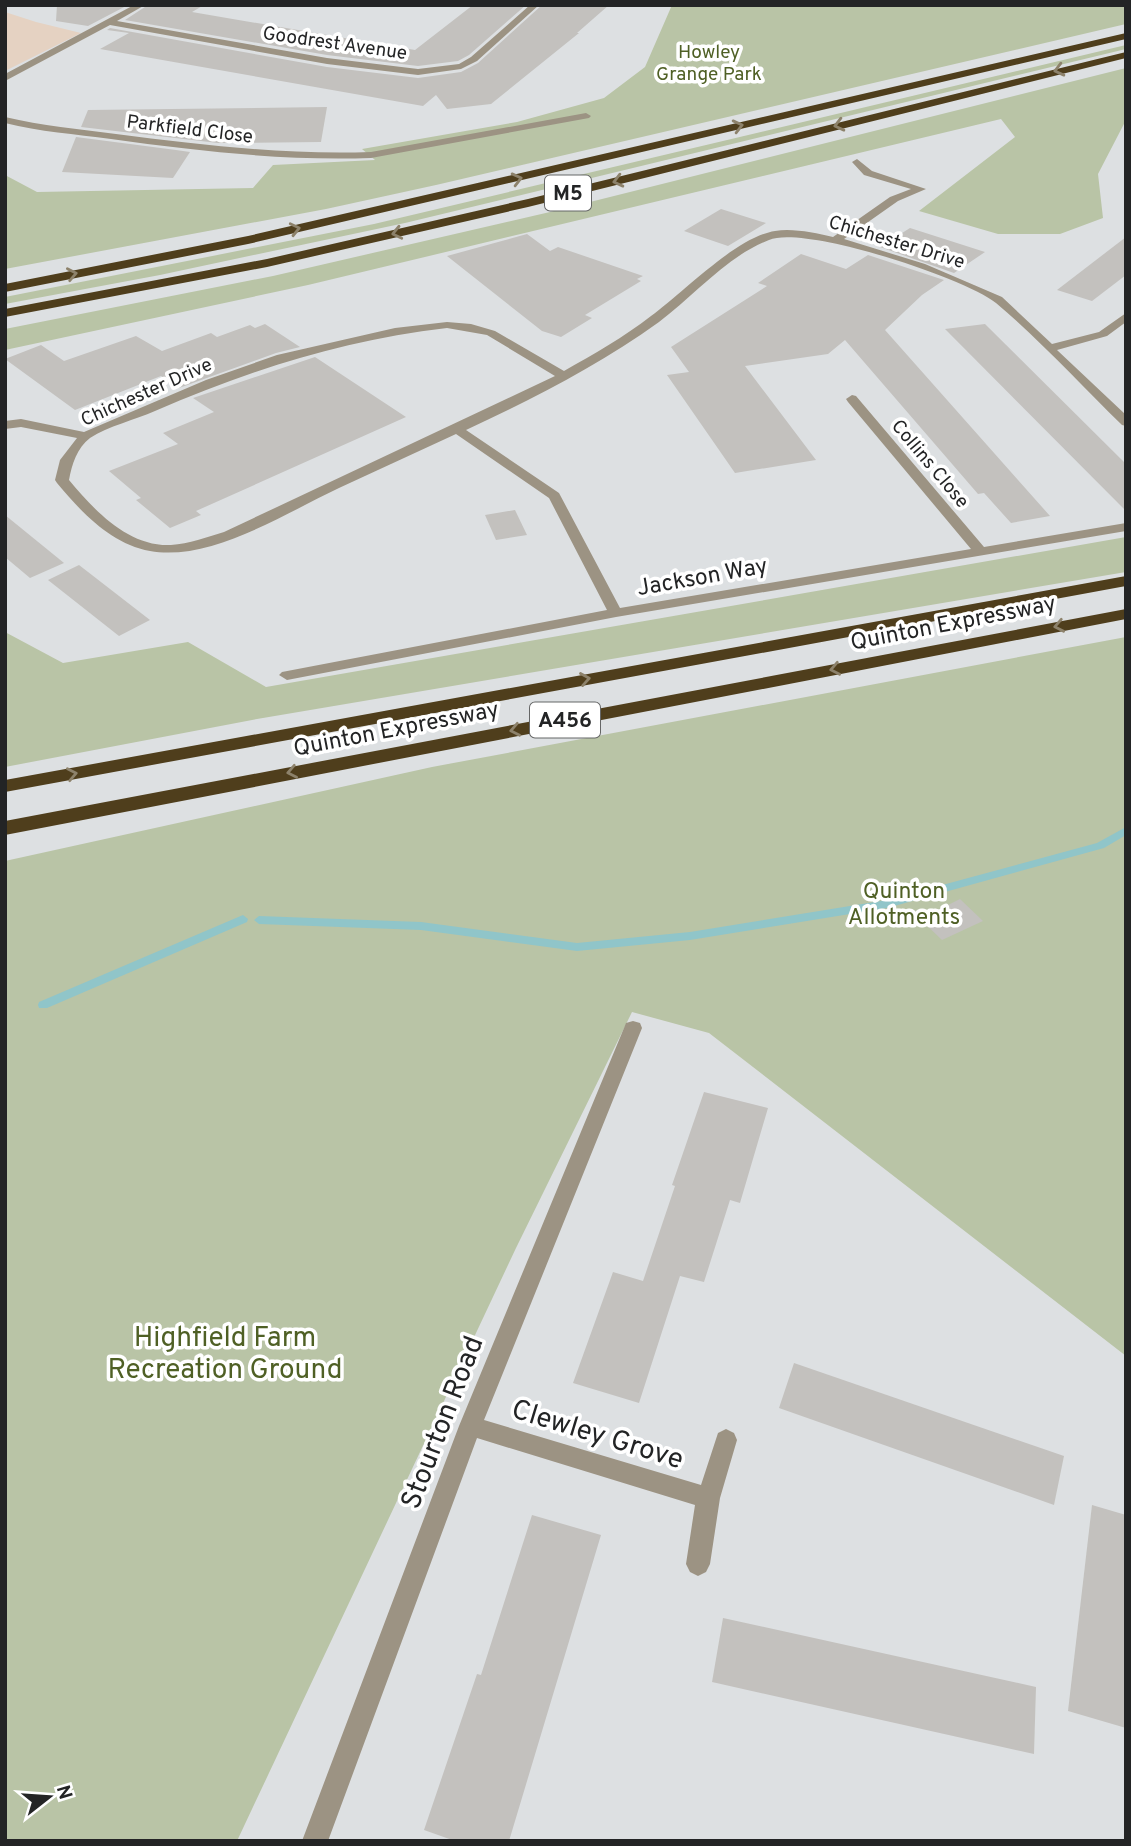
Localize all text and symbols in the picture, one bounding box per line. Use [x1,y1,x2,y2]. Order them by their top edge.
street label: Goodrest Avenue [261,22,409,66]
park label: Howley Grange Park [656,41,762,87]
one-way arrow [1053,62,1065,76]
street label: Parkfield Close [125,110,254,150]
one-way arrow [833,117,845,131]
one-way arrow [732,119,744,134]
one-way arrow [511,173,523,187]
one-way arrow [612,173,624,187]
road number: M5 [545,176,591,210]
street label: Chichester Drive [825,211,968,275]
one-way arrow [289,223,301,238]
one-way arrow [391,225,403,239]
one-way arrow [66,268,78,283]
street label: Chichester Drive [77,353,216,433]
street label: Collins Close [885,415,974,514]
street label: Jackson Way [635,553,770,604]
street label: Quinton Expressway [848,590,1059,659]
one-way arrow [1053,618,1065,633]
one-way arrow [829,661,841,676]
one-way arrow [579,672,591,687]
street label: Quinton Expressway [291,696,502,765]
road number: A456 [530,702,600,738]
one-way arrow [510,722,521,737]
one-way arrow [286,764,298,779]
one-way arrow [66,767,78,782]
park label: Quinton Allotments [848,878,960,933]
park label: Highfield Farm Recreation Ground [108,1321,342,1389]
street label: Stourton Road [394,1331,493,1515]
street label: Clewley Grove [507,1393,687,1479]
north arrow [14,1762,84,1832]
text: N [50,1783,77,1803]

